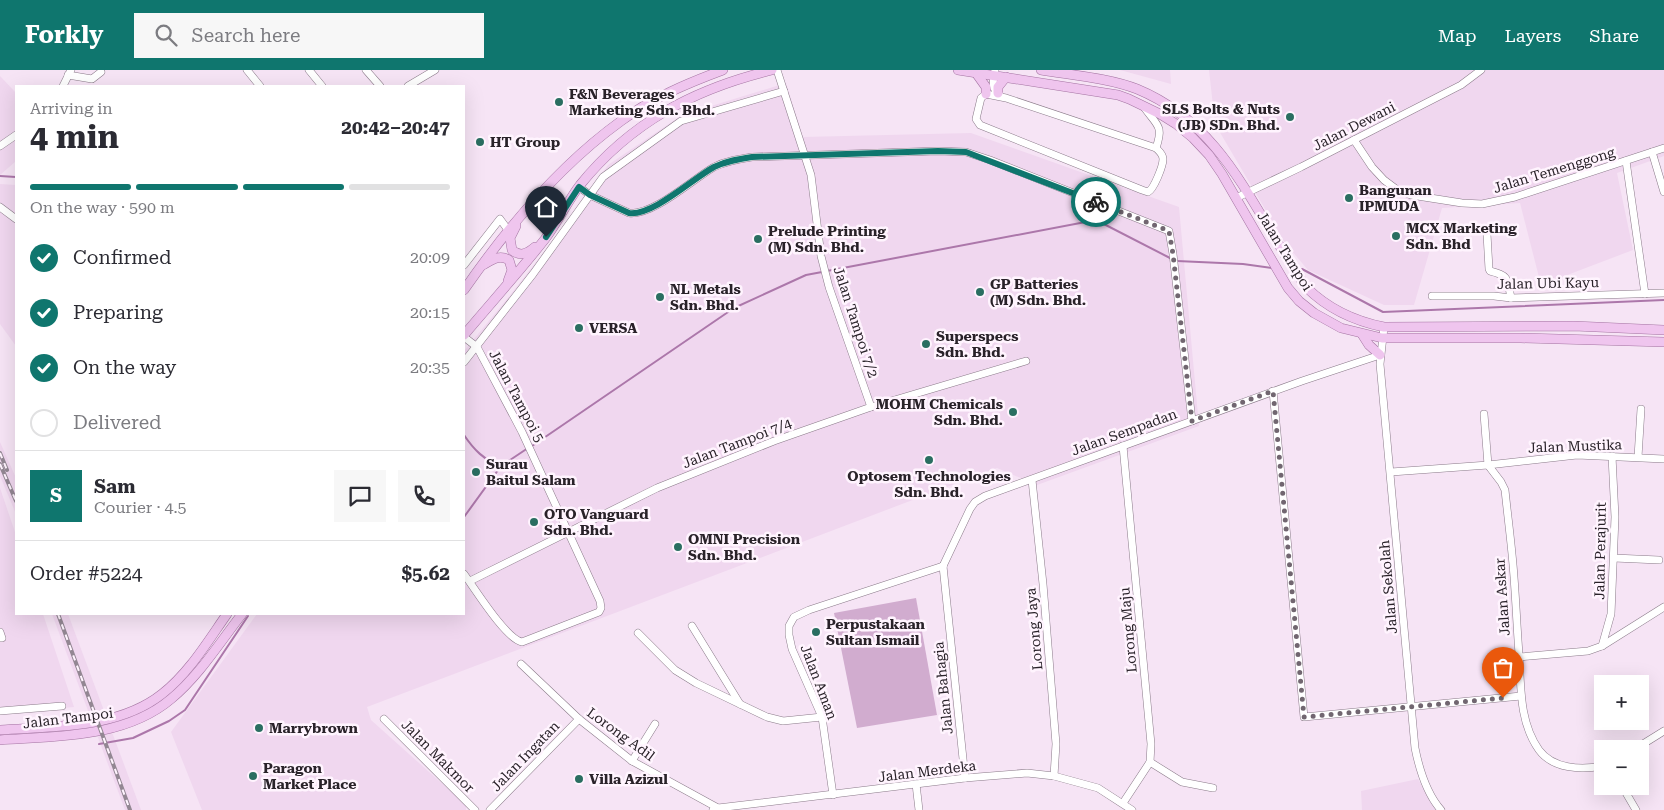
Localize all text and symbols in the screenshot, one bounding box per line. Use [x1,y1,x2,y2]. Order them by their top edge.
search box [134,13,484,58]
text: Forkly [25,21,104,49]
icon: search [152,21,180,49]
text: Search here [192,24,300,47]
text: Map [1438,25,1477,46]
text: Layers [1505,25,1561,46]
text: Share [1589,25,1639,46]
place label: F&N Beverages Marketing Sdn. Bhd. [569,86,715,118]
marker: F&N Beverages Marketing Sdn. Bhd. [553,96,565,108]
street label: Jalan Dewani [1310,98,1398,154]
text: Arriving in [30,99,113,118]
place label: SLS Bolts & Nuts (JB) SDn. Bhd. [1162,101,1280,133]
marker: SLS Bolts & Nuts (JB) SDn. Bhd. [1284,111,1296,123]
text: 20:42–20:47 [341,116,450,139]
text: 4 min [30,118,119,156]
place label: HT Group [490,134,560,150]
marker: HT Group [474,136,486,148]
street label: Jalan Temenggong [1491,144,1617,196]
courier [1071,177,1121,227]
place label: Bangunan IPMUDA [1359,182,1432,214]
pin [525,186,567,237]
icon: bike [1082,188,1110,216]
marker: Bangunan IPMUDA [1343,192,1355,204]
icon: home [532,193,560,221]
text: On the way · 590 m [30,198,175,217]
street label: Jalan Tampoi [1254,208,1316,294]
place label: MCX Marketing Sdn. Bhd [1406,220,1517,252]
place label: Prelude Printing (M) Sdn. Bhd. [768,223,886,255]
marker: MCX Marketing Sdn. Bhd [1390,230,1402,242]
marker: Prelude Printing (M) Sdn. Bhd. [752,233,764,245]
icon: check [30,244,58,272]
text: Confirmed [73,246,171,269]
text: 20:09 [410,248,450,267]
street label: Jalan Tampoi 7/2 [831,264,882,380]
street label: Jalan Ubi Kayu [1497,274,1600,292]
place label: GP Batteries (M) Sdn. Bhd. [990,276,1086,308]
place label: NL Metals Sdn. Bhd. [670,281,741,313]
marker: GP Batteries (M) Sdn. Bhd. [974,286,986,298]
marker: NL Metals Sdn. Bhd. [654,291,666,303]
icon: check [30,299,58,327]
text: Preparing [73,301,163,324]
text: 20:15 [410,303,450,322]
place label: VERSA [589,320,637,336]
marker: VERSA [573,322,585,334]
place label: Superspecs Sdn. Bhd. [936,328,1018,360]
marker: Superspecs Sdn. Bhd. [920,338,932,350]
street label: Jalan Tampoi 5 [486,347,548,445]
icon: check [30,354,58,382]
text: On the way [73,356,176,379]
text: 20:35 [410,358,450,377]
place label: MOHM Chemicals Sdn. Bhd. [876,396,1003,428]
street label: Jalan Sempadan [1069,405,1179,459]
marker: MOHM Chemicals Sdn. Bhd. [1007,406,1019,418]
text: Delivered [73,411,161,434]
street label: Jalan Tampoi 7/4 [680,415,794,471]
street label: Jalan Mustika [1528,436,1623,456]
marker: Optosem Technologies Sdn. Bhd. [923,454,935,466]
place label: Surau Baitul Salam [486,456,576,488]
marker: Surau Baitul Salam [470,466,482,478]
place label: Optosem Technologies Sdn. Bhd. [847,468,1011,500]
button: chat [334,470,386,522]
button: phone [398,470,450,522]
text: Sam [94,475,136,498]
text: S [50,484,62,507]
text: Courier · 4.5 [94,498,187,517]
street label: Jalan Perajurit [1591,502,1609,600]
place label: OTO Vanguard Sdn. Bhd. [544,506,649,538]
marker: OTO Vanguard Sdn. Bhd. [528,516,540,528]
place label: OMNI Precision Sdn. Bhd. [688,531,801,563]
street label: Jalan Sekolah [1376,539,1400,635]
marker: OMNI Precision Sdn. Bhd. [672,541,684,553]
street label: Jalan Askar [1491,557,1513,636]
text: Order #5224 [30,562,142,585]
text: $5.62 [401,562,450,585]
street label: Lorong Maju [1116,586,1140,673]
street label: Lorong Jaya [1022,587,1046,671]
place label: Perpustakaan Sultan Ismail [826,616,926,648]
marker: Perpustakaan Sultan Ismail [810,626,822,638]
street label: Jalan Bahagia [930,640,956,735]
street label: Jalan Aman [797,642,841,722]
pin [1482,647,1524,698]
icon: bag [1489,654,1517,682]
map controls [1594,675,1649,795]
button: + [1594,675,1649,730]
street label: Jalan Tampoi [22,704,114,731]
street label: Lorong Adil [584,704,658,764]
street label: Jalan Makmor [398,716,478,796]
street label: Jalan Ingatan [488,718,562,794]
place label: Marrybrown [269,720,359,736]
marker: Marrybrown [253,722,265,734]
button: − [1594,740,1649,795]
street label: Jalan Merdeka [877,757,977,785]
place label: Paragon Market Place [263,760,356,792]
marker: Paragon Market Place [247,770,259,782]
place label: Villa Azizul [589,771,668,787]
marker: Villa Azizul [573,773,585,785]

